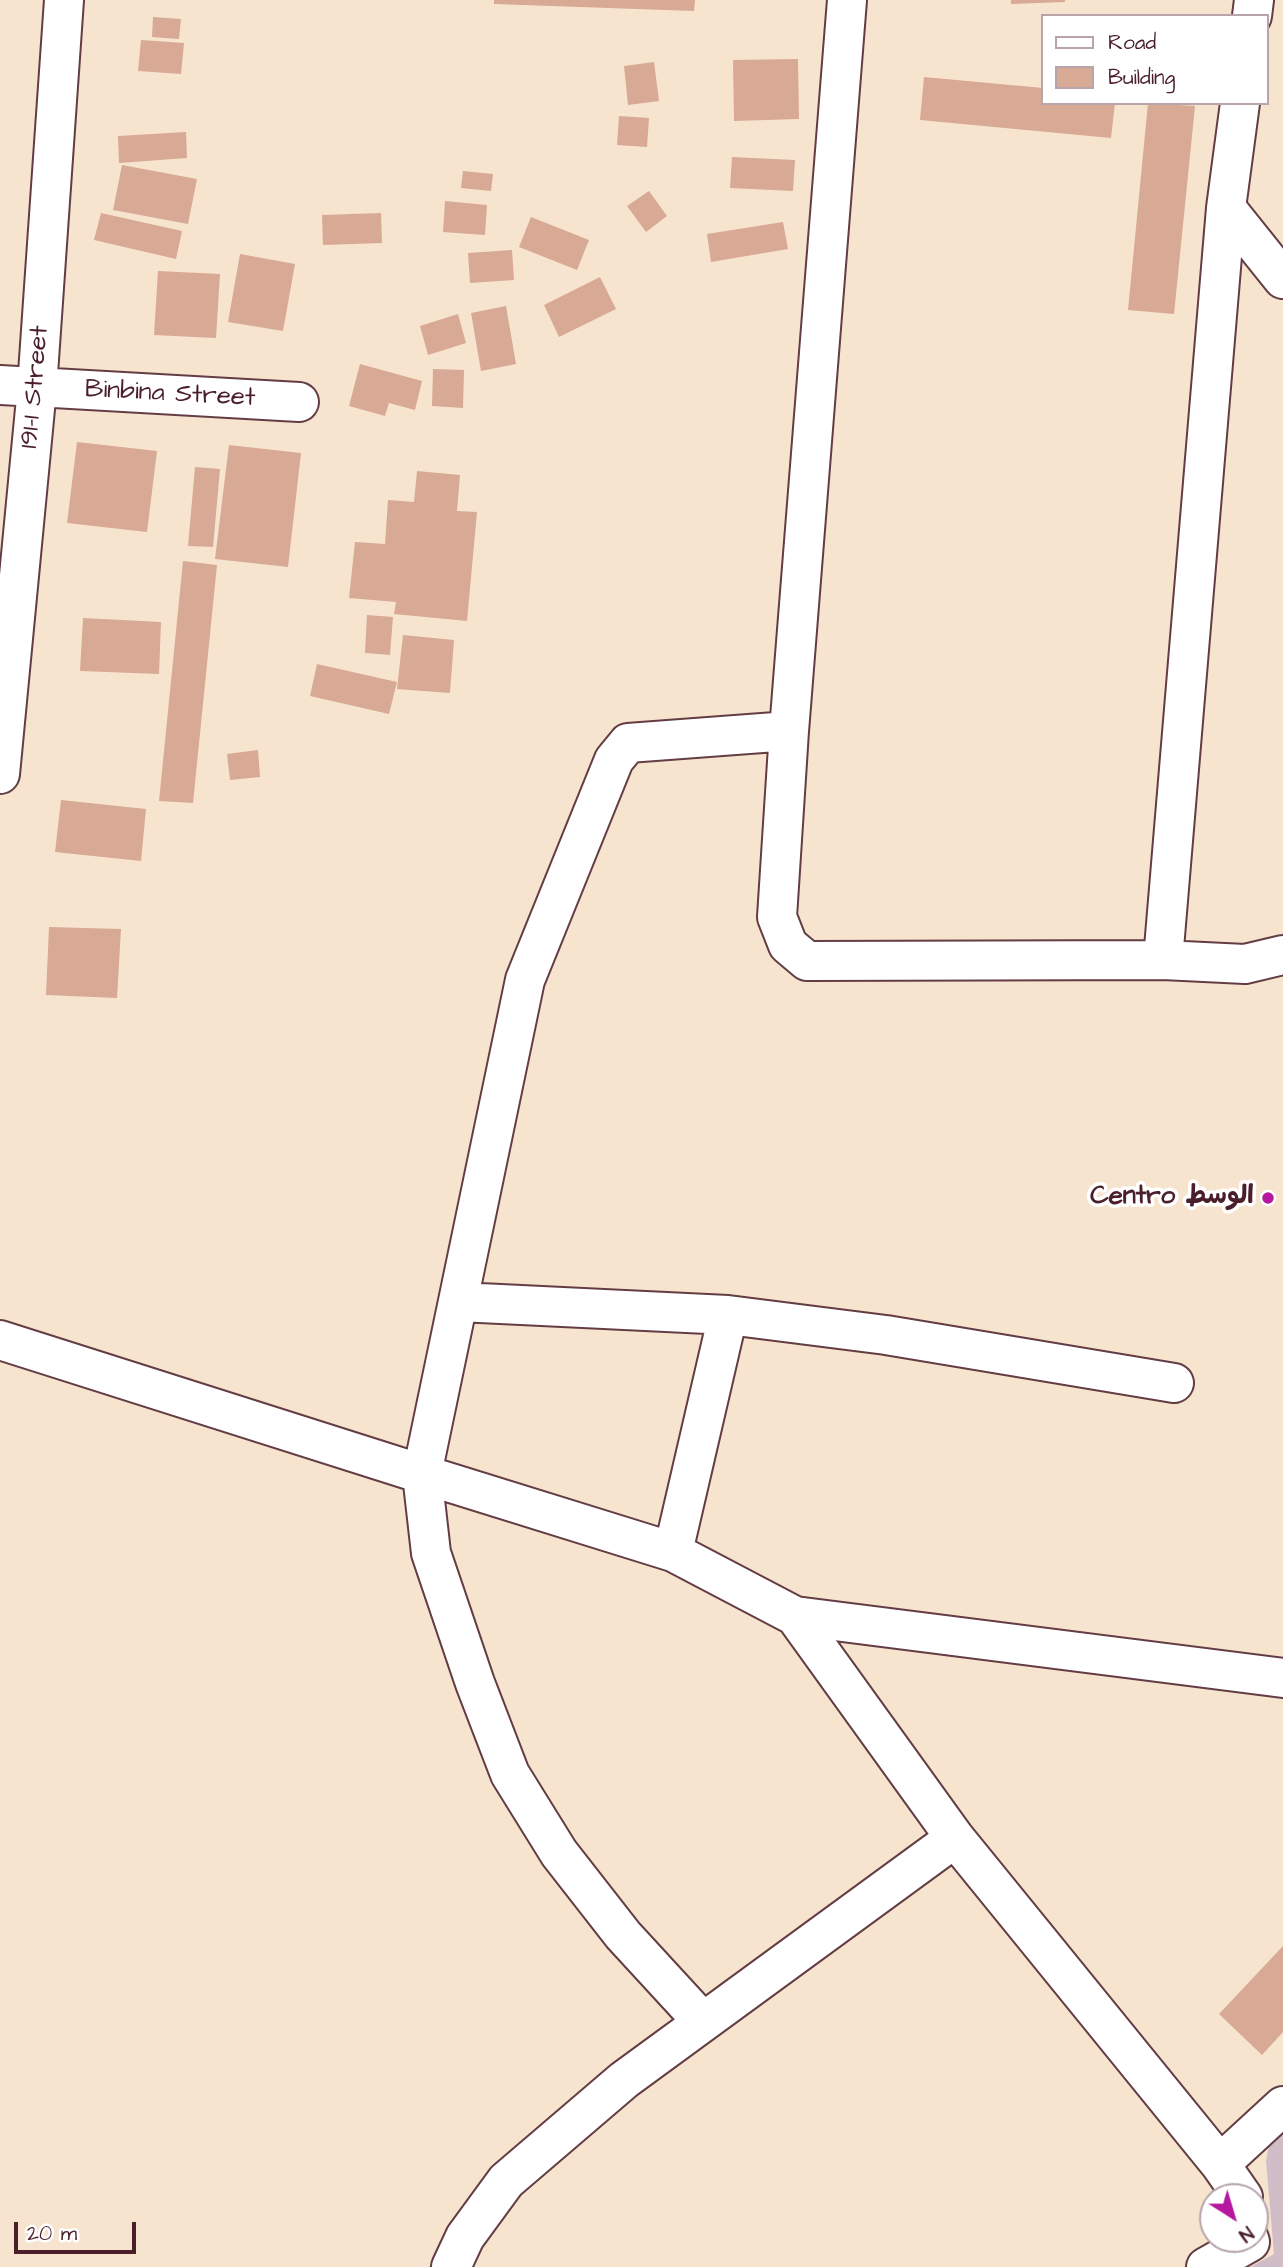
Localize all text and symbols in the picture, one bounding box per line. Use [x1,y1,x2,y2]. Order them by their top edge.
legend [1042,14,1269,105]
text: Road [1108,28,1156,57]
text: Building [1108,63,1175,92]
street label: 191-1 Street [15,324,57,450]
street label: Binbina Street [84,375,256,415]
place label: Centro الوسط [1090,1182,1254,1214]
marker: Centro الوسط [1260,1190,1276,1206]
north arrow [1199,2183,1269,2253]
scale bar [18,2208,140,2252]
text: 20 m [27,2219,77,2248]
text: N [1233,2219,1259,2248]

